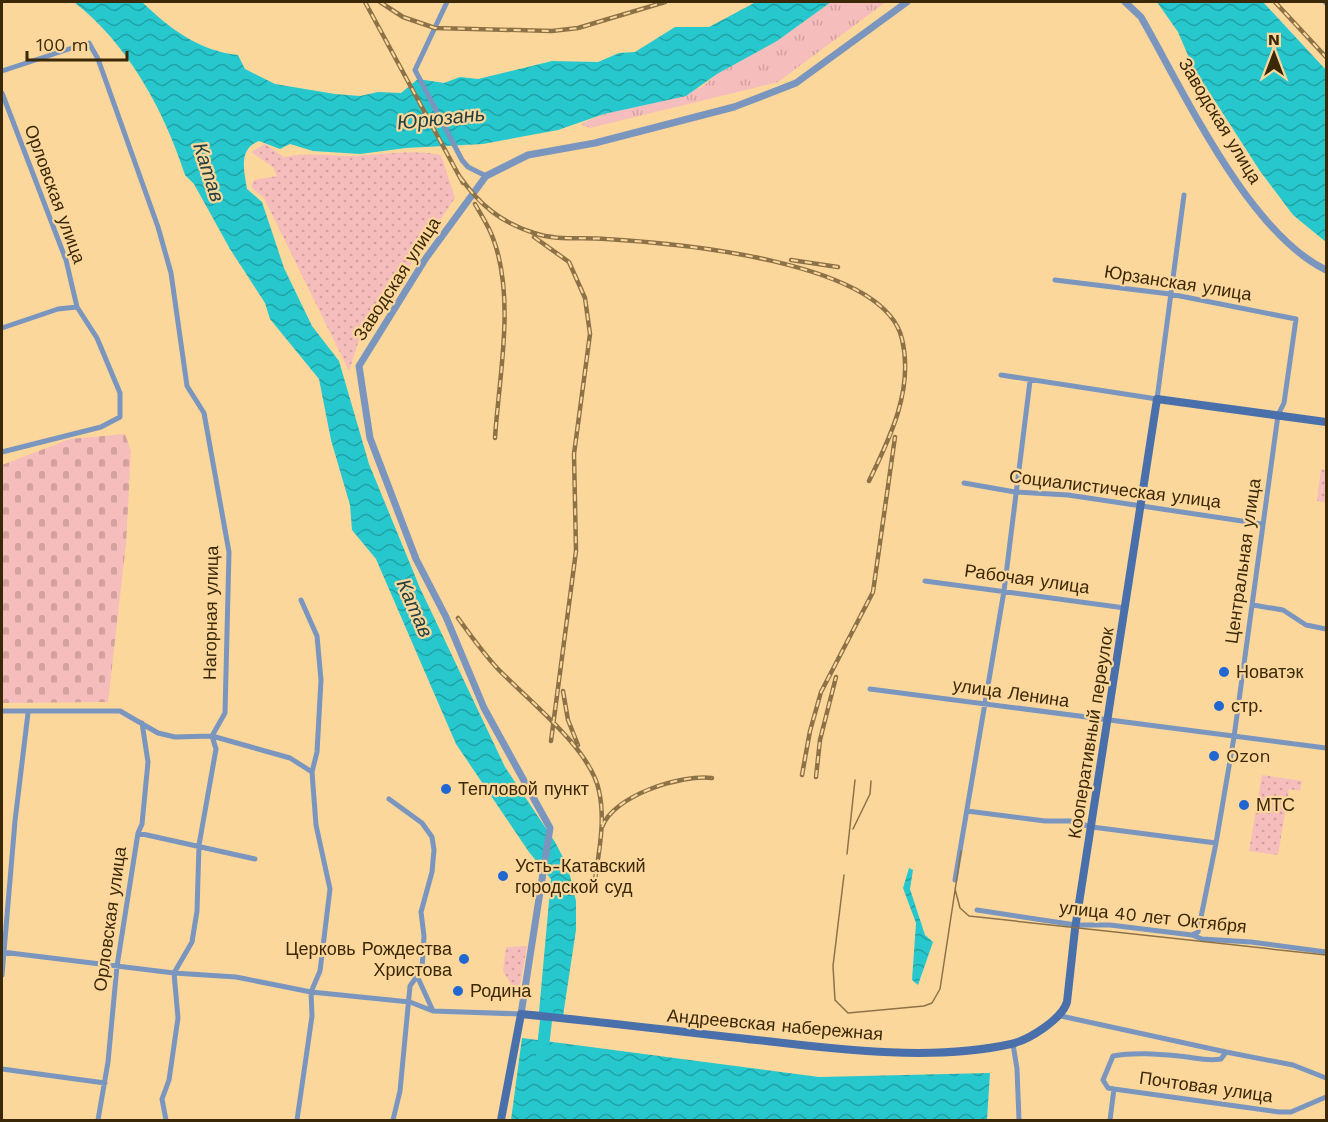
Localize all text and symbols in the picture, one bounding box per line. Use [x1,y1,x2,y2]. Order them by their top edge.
scale bar [27,24,128,62]
north arrow [1244,24,1304,84]
text: N [1268,30,1280,49]
text: 100 m [36,34,89,55]
street label: Заводская улица [1175,54,1267,188]
water label: Юрюзань [396,101,486,135]
street label: Орловская улица [21,122,91,267]
water label: Катав [188,139,230,205]
street label: Заводская улица [349,212,445,344]
street label: Юрзанская улица [1103,260,1254,305]
street label: Социалистическая улица [1008,465,1223,512]
street label: Центральная улица [1221,476,1265,645]
street label: Нагорная улица [199,545,222,680]
street label: Рабочая улица [963,559,1092,598]
water label: Катав [392,575,438,641]
street label: Кооперативный переулок [1063,626,1118,840]
place label: Новатэк [1236,661,1303,682]
marker: Новатэк [1217,665,1231,679]
street label: улица Ленина [951,674,1072,711]
place label: стр. [1231,695,1263,716]
marker: стр. [1212,699,1226,713]
place label: Ozon [1226,745,1271,766]
marker: Ozon [1207,749,1221,763]
place label: Тепловой пункт [458,778,589,799]
marker: Тепловой пункт [439,782,453,796]
place label: МТС [1256,794,1295,815]
marker: МТС [1237,798,1251,812]
street label: Орловская улица [89,844,130,993]
place label: Усть-Катавский городской суд [515,855,646,897]
marker: Усть-Катавский городской суд [496,869,510,883]
street label: улица 40 лет Октября [1058,896,1248,937]
place label: Церковь Рождества Христова [285,938,453,980]
marker: Церковь Рождества Христова [457,952,471,966]
place label: Родина [470,980,532,1001]
marker: Родина [451,984,465,998]
street label: Андреевская набережная [666,1005,884,1044]
street label: Почтовая улица [1138,1067,1275,1106]

